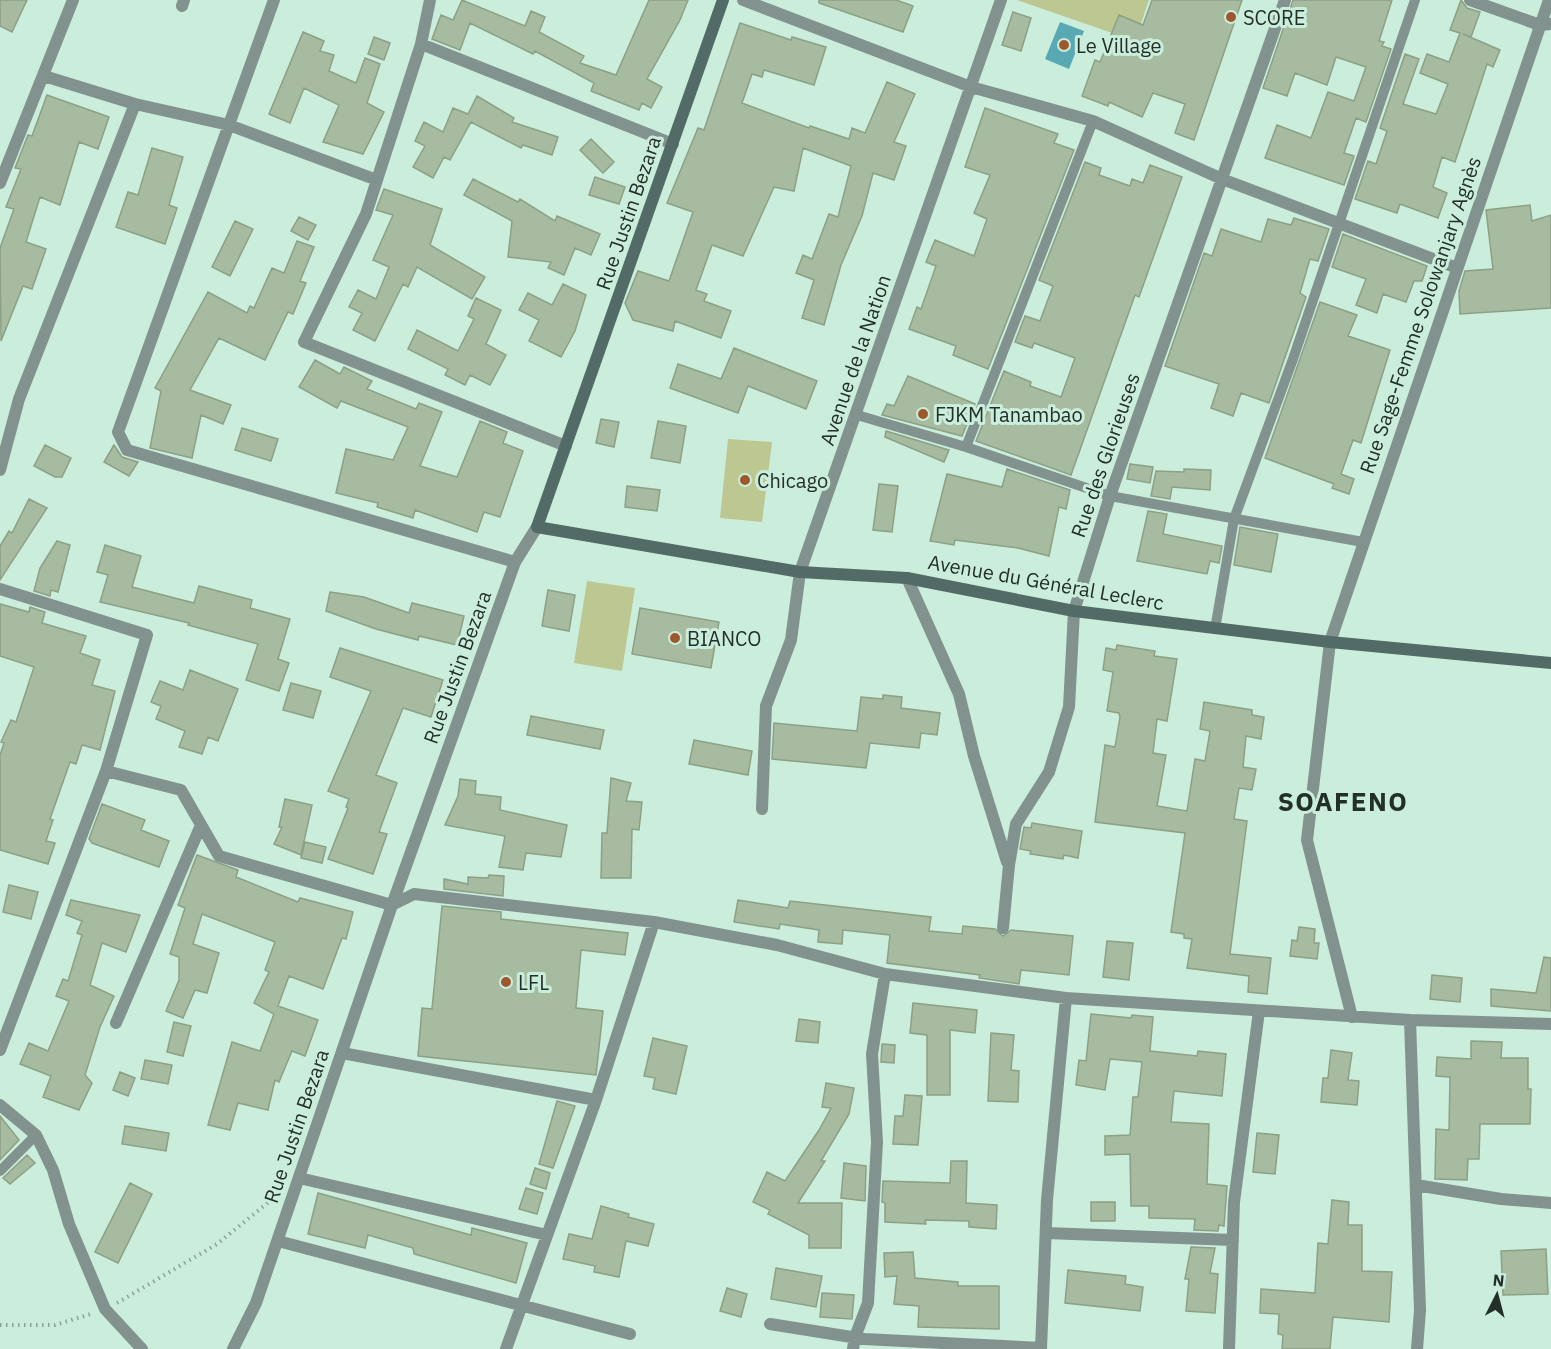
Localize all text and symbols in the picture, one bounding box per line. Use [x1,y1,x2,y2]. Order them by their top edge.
place label: SCORE [1243,4,1305,31]
marker: SCORE [1224,10,1238,24]
place label: Le Village [1076,32,1162,59]
marker: Le Village [1057,38,1071,52]
street label: Rue Justin Bezara [589,132,667,293]
street label: Rue Sage-Femme Solowanjary Agnès [1353,153,1487,477]
street label: Avenue de la Nation [813,271,897,449]
street label: Rue des Glorieuses [1064,369,1146,541]
place label: FJKM Tanambao [935,401,1083,428]
marker: FJKM Tanambao [916,407,930,421]
place label: Chicago [757,467,828,494]
marker: Chicago [738,473,752,487]
street label: Avenue du Général Leclerc [926,548,1166,616]
street label: Rue Justin Bezara [417,586,497,747]
place label: BIANCO [687,625,761,652]
marker: BIANCO [668,631,682,645]
district label: SOAFENO [1278,784,1408,818]
place label: LFL [518,969,549,996]
marker: LFL [499,975,513,989]
street label: Rue Justin Bezara [257,1045,335,1206]
north arrow [1467,1265,1527,1325]
text: N [1492,1270,1505,1291]

